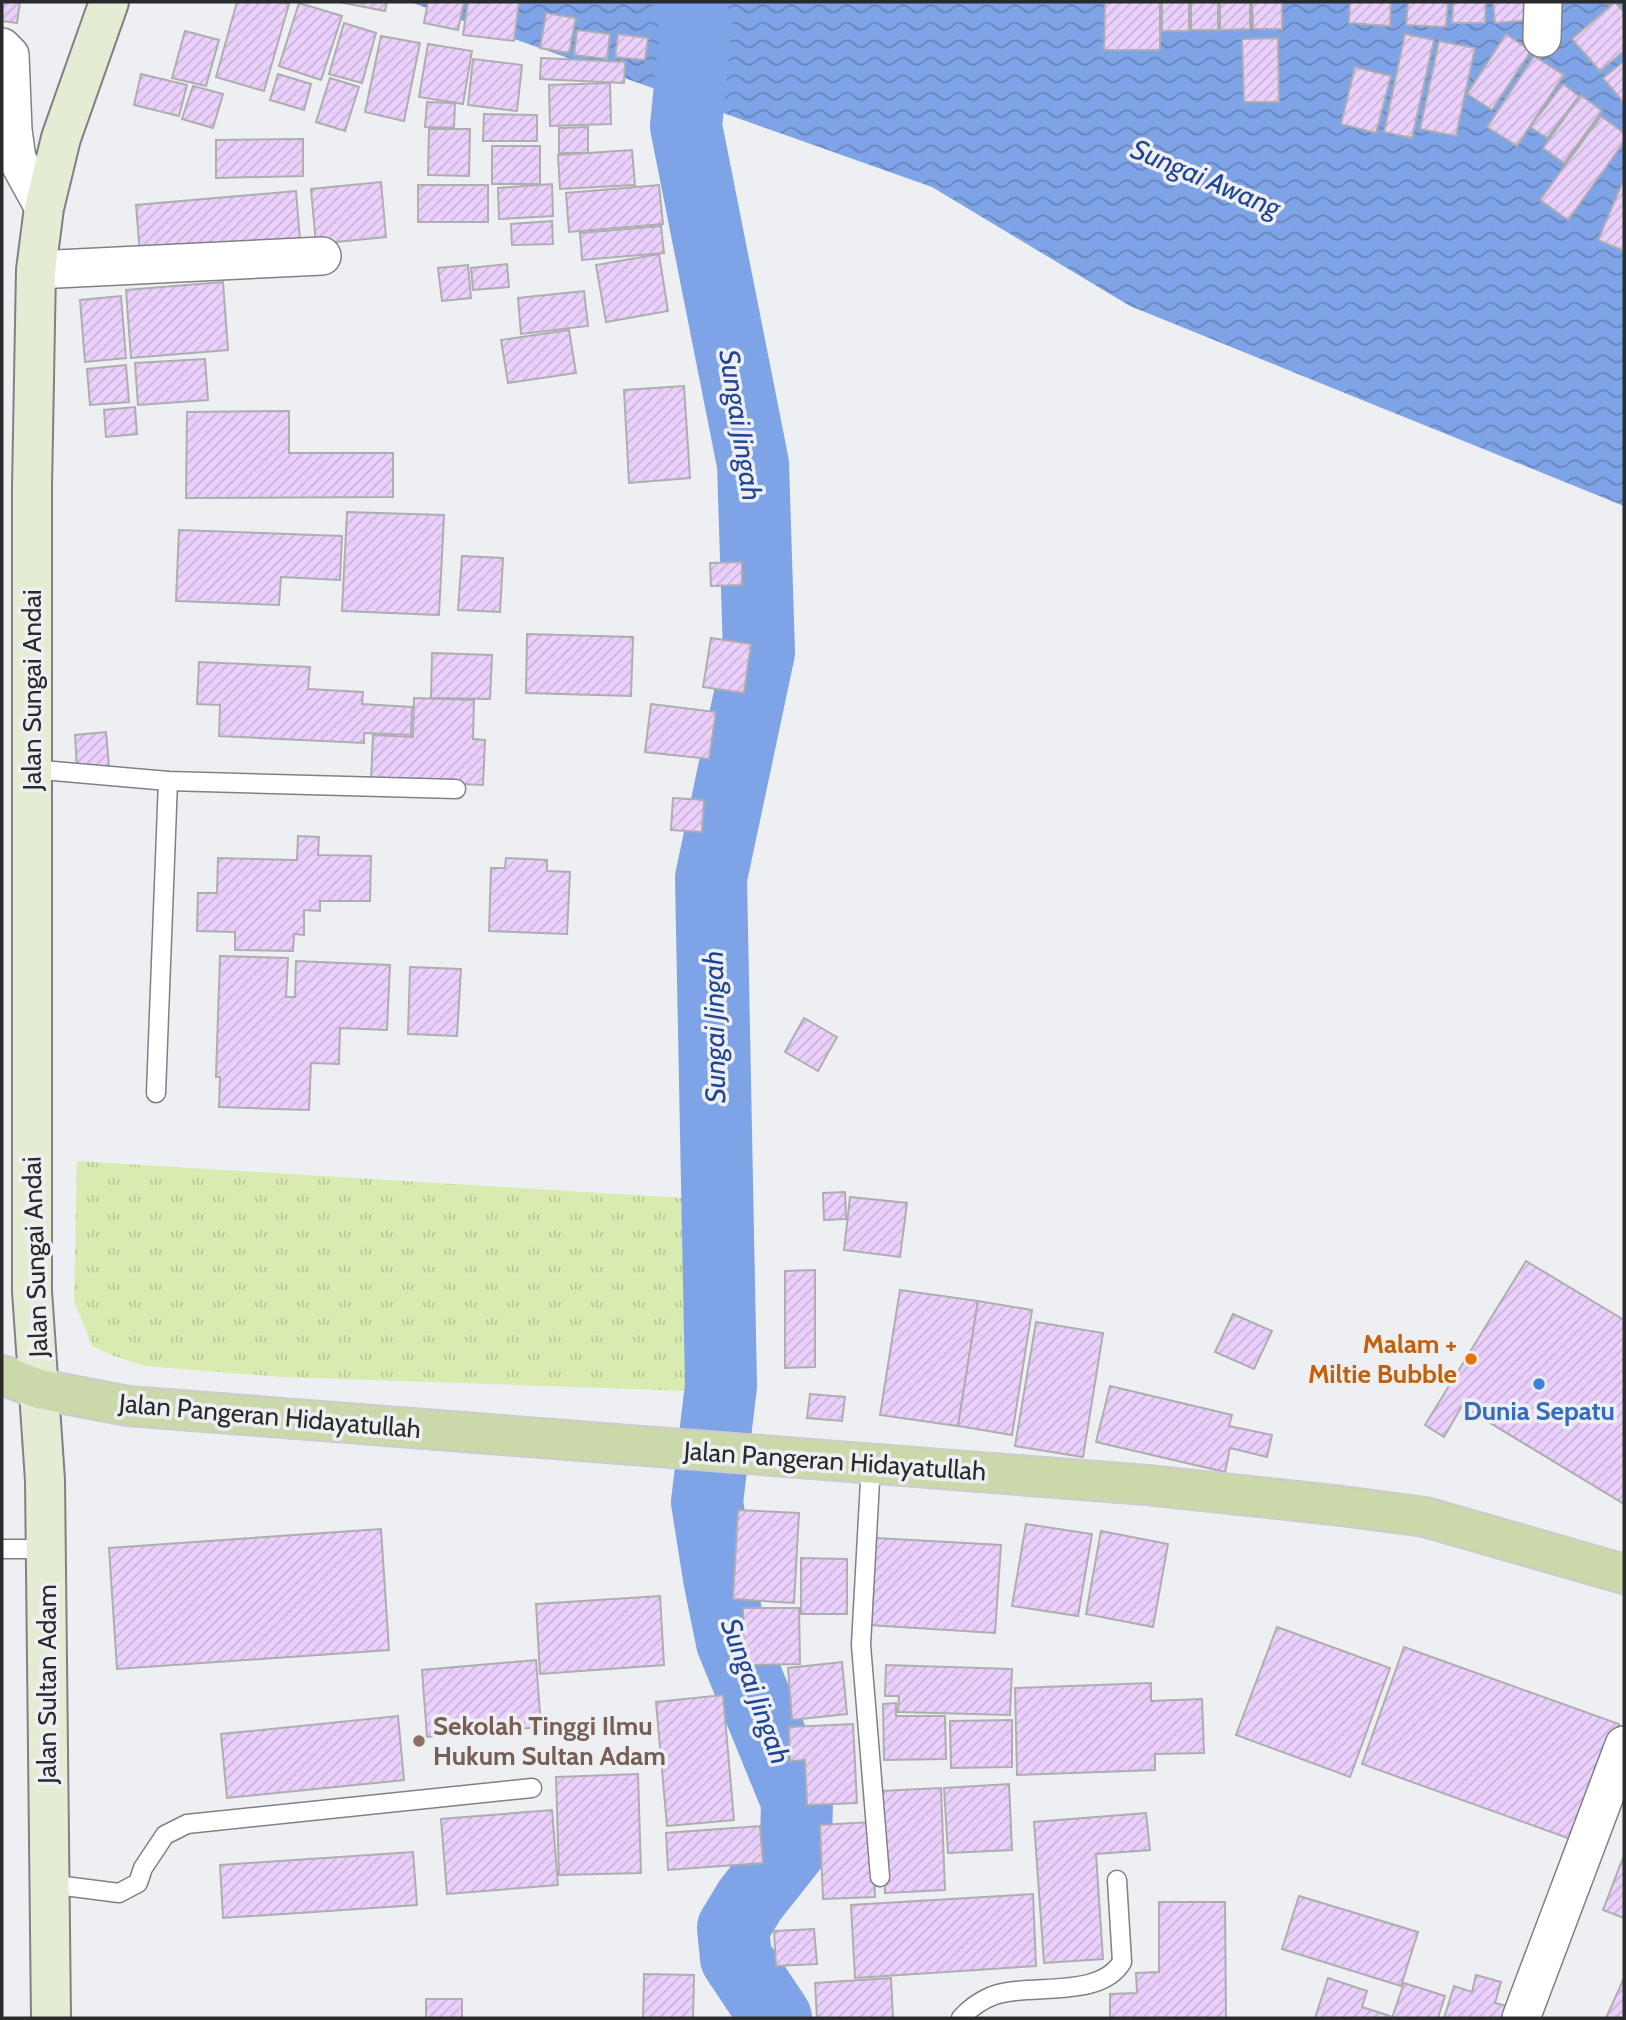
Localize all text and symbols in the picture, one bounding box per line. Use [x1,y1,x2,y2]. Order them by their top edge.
water label: Sungai Awang [1126,131,1287,225]
water label: Sungai Jingah [712,347,770,503]
street label: Jalan Sungai Andai [16,590,48,791]
water label: Sungai Jingah [696,950,732,1104]
street label: Jalan Sungai Andai [16,1156,55,1359]
place label: Malam + Miltie Bubble [1308,1328,1457,1390]
marker: Malam + Miltie Bubble [1463,1351,1479,1367]
marker: Dunia Sepatu [1531,1376,1547,1392]
street label: Jalan Pangeran Hidayatullah [117,1387,422,1445]
place label: Dunia Sepatu [1463,1395,1615,1427]
street label: Jalan Pangeran Hidayatullah [682,1434,987,1488]
street label: Jalan Sultan Adam [31,1584,63,1785]
water label: Sungai Jingah [714,1614,798,1768]
place label: Sekolah Tinggi Ilmu Hukum Sultan Adam [433,1710,666,1772]
marker: Sekolah Tinggi Ilmu Hukum Sultan Adam [411,1733,427,1749]

